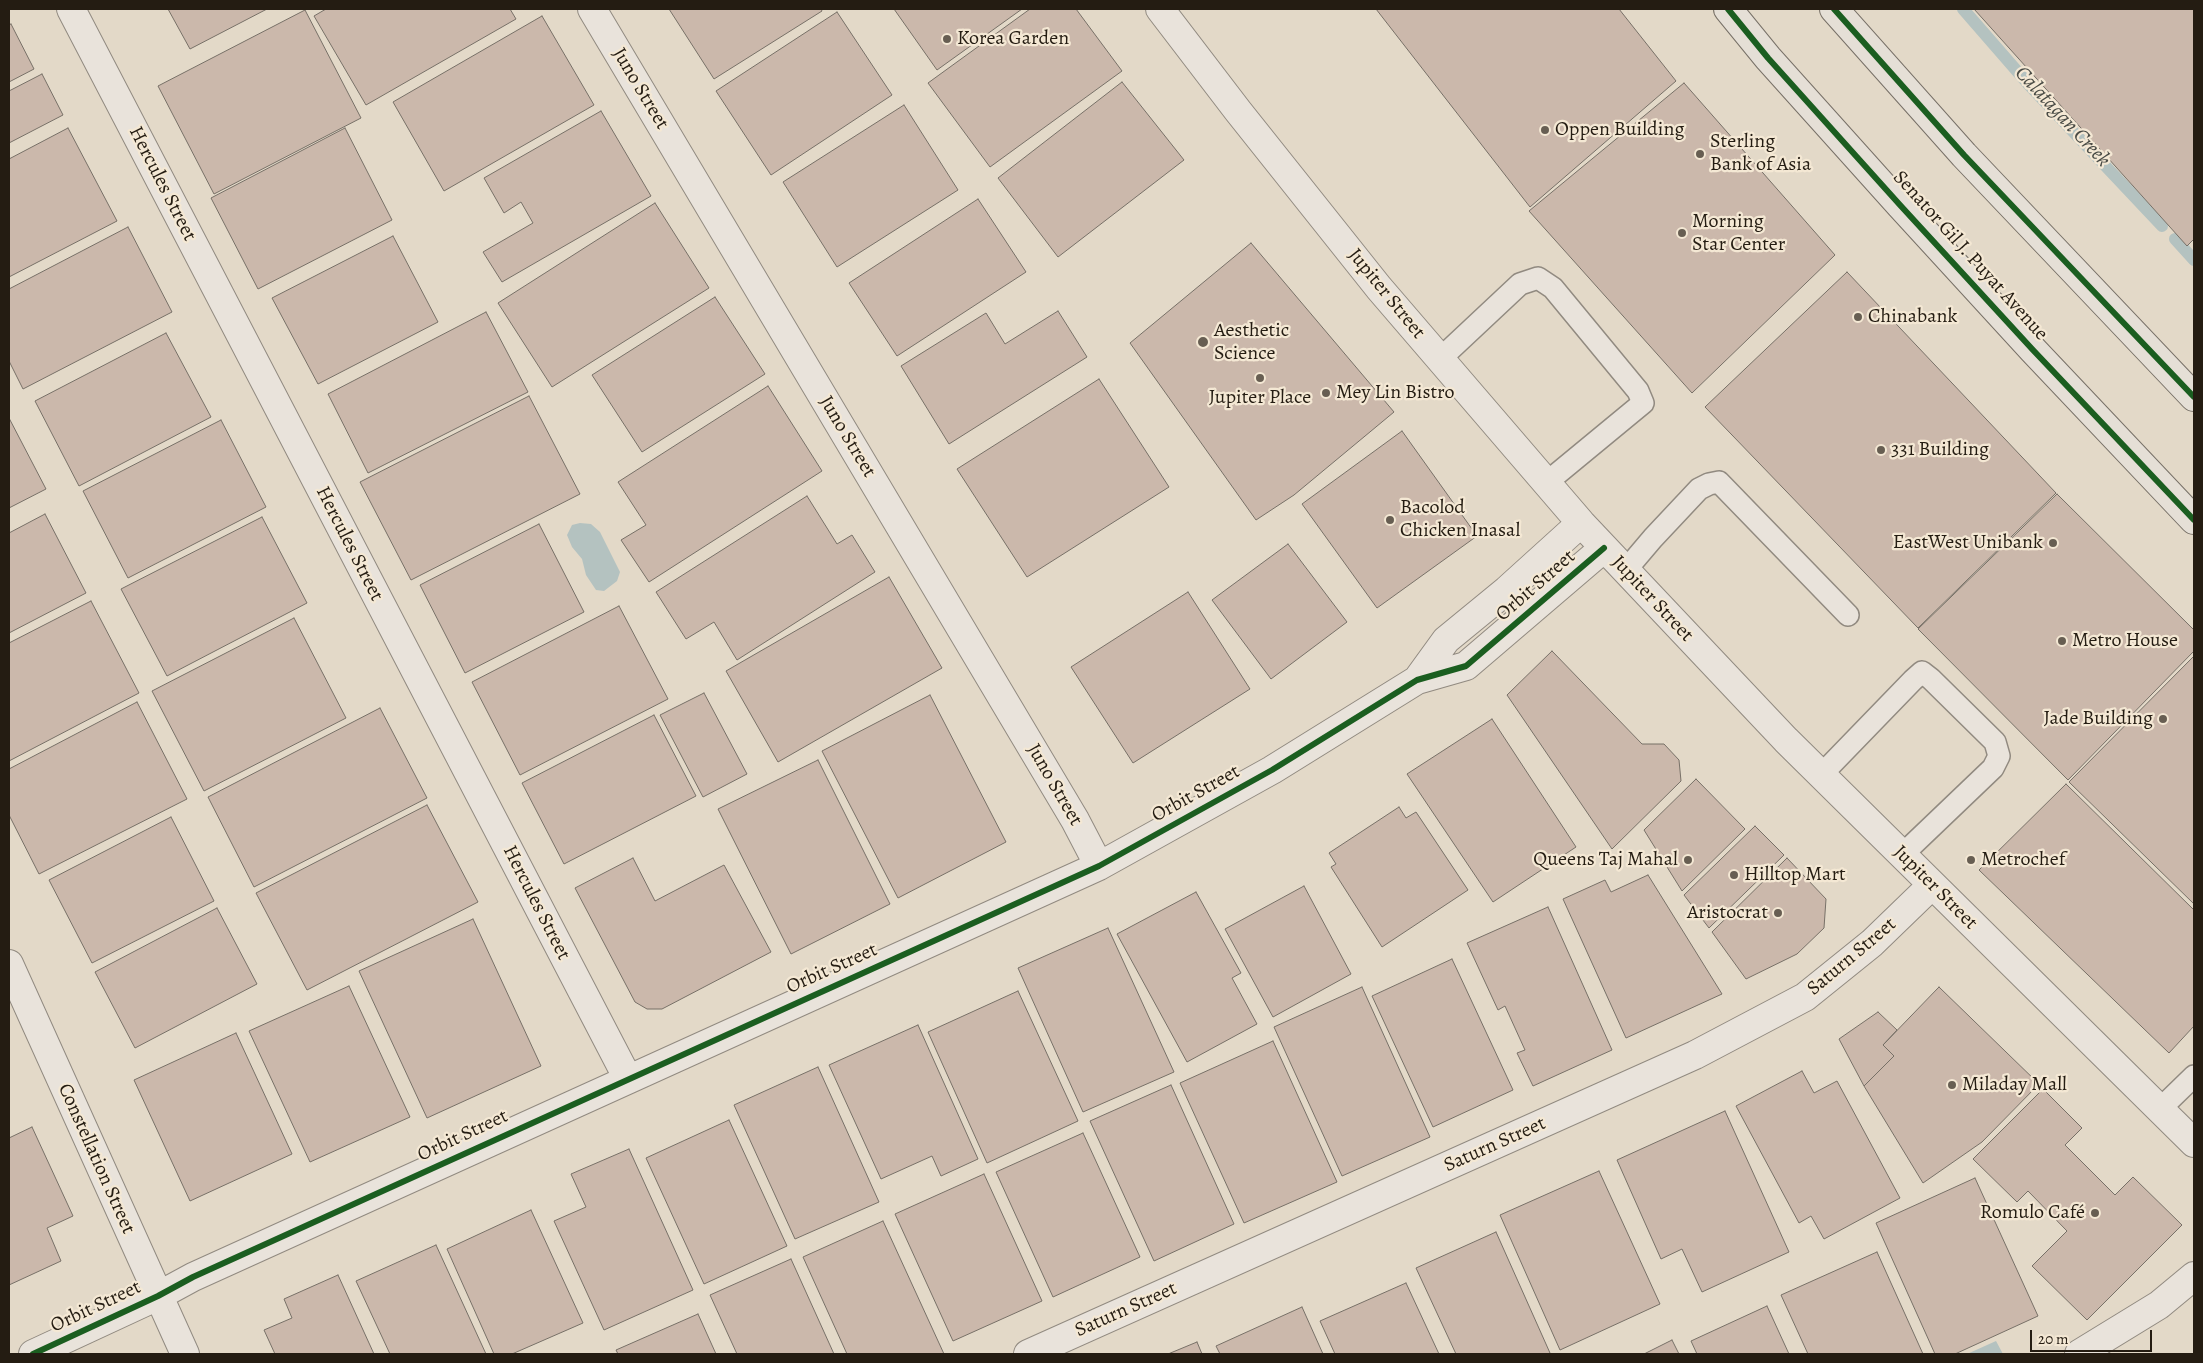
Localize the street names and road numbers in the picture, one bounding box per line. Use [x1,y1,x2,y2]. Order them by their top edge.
street label: Juno Street [606,44,674,134]
street label: Hercules Street [123,123,201,245]
street label: Senator Gil J. Puyat Avenue [1887,166,2053,346]
street label: Jupiter Street [1342,244,1430,344]
street label: Juno Street [813,392,881,482]
street label: Hercules Street [310,483,388,605]
street label: Orbit Street [1492,545,1580,627]
street label: Jupiter Street [1606,551,1698,647]
street label: Juno Street [1021,740,1087,830]
street label: Orbit Street [1148,760,1244,828]
street label: Jupiter Street [1888,841,1982,935]
street label: Hercules Street [497,842,575,964]
street label: Saturn Street [1803,913,1901,1001]
street label: Orbit Street [783,938,881,1000]
street label: Constellation Street [52,1080,140,1238]
street label: Orbit Street [414,1105,512,1167]
street label: Saturn Street [1440,1112,1550,1178]
street label: Orbit Street [47,1276,145,1338]
street label: Saturn Street [1071,1277,1181,1343]

